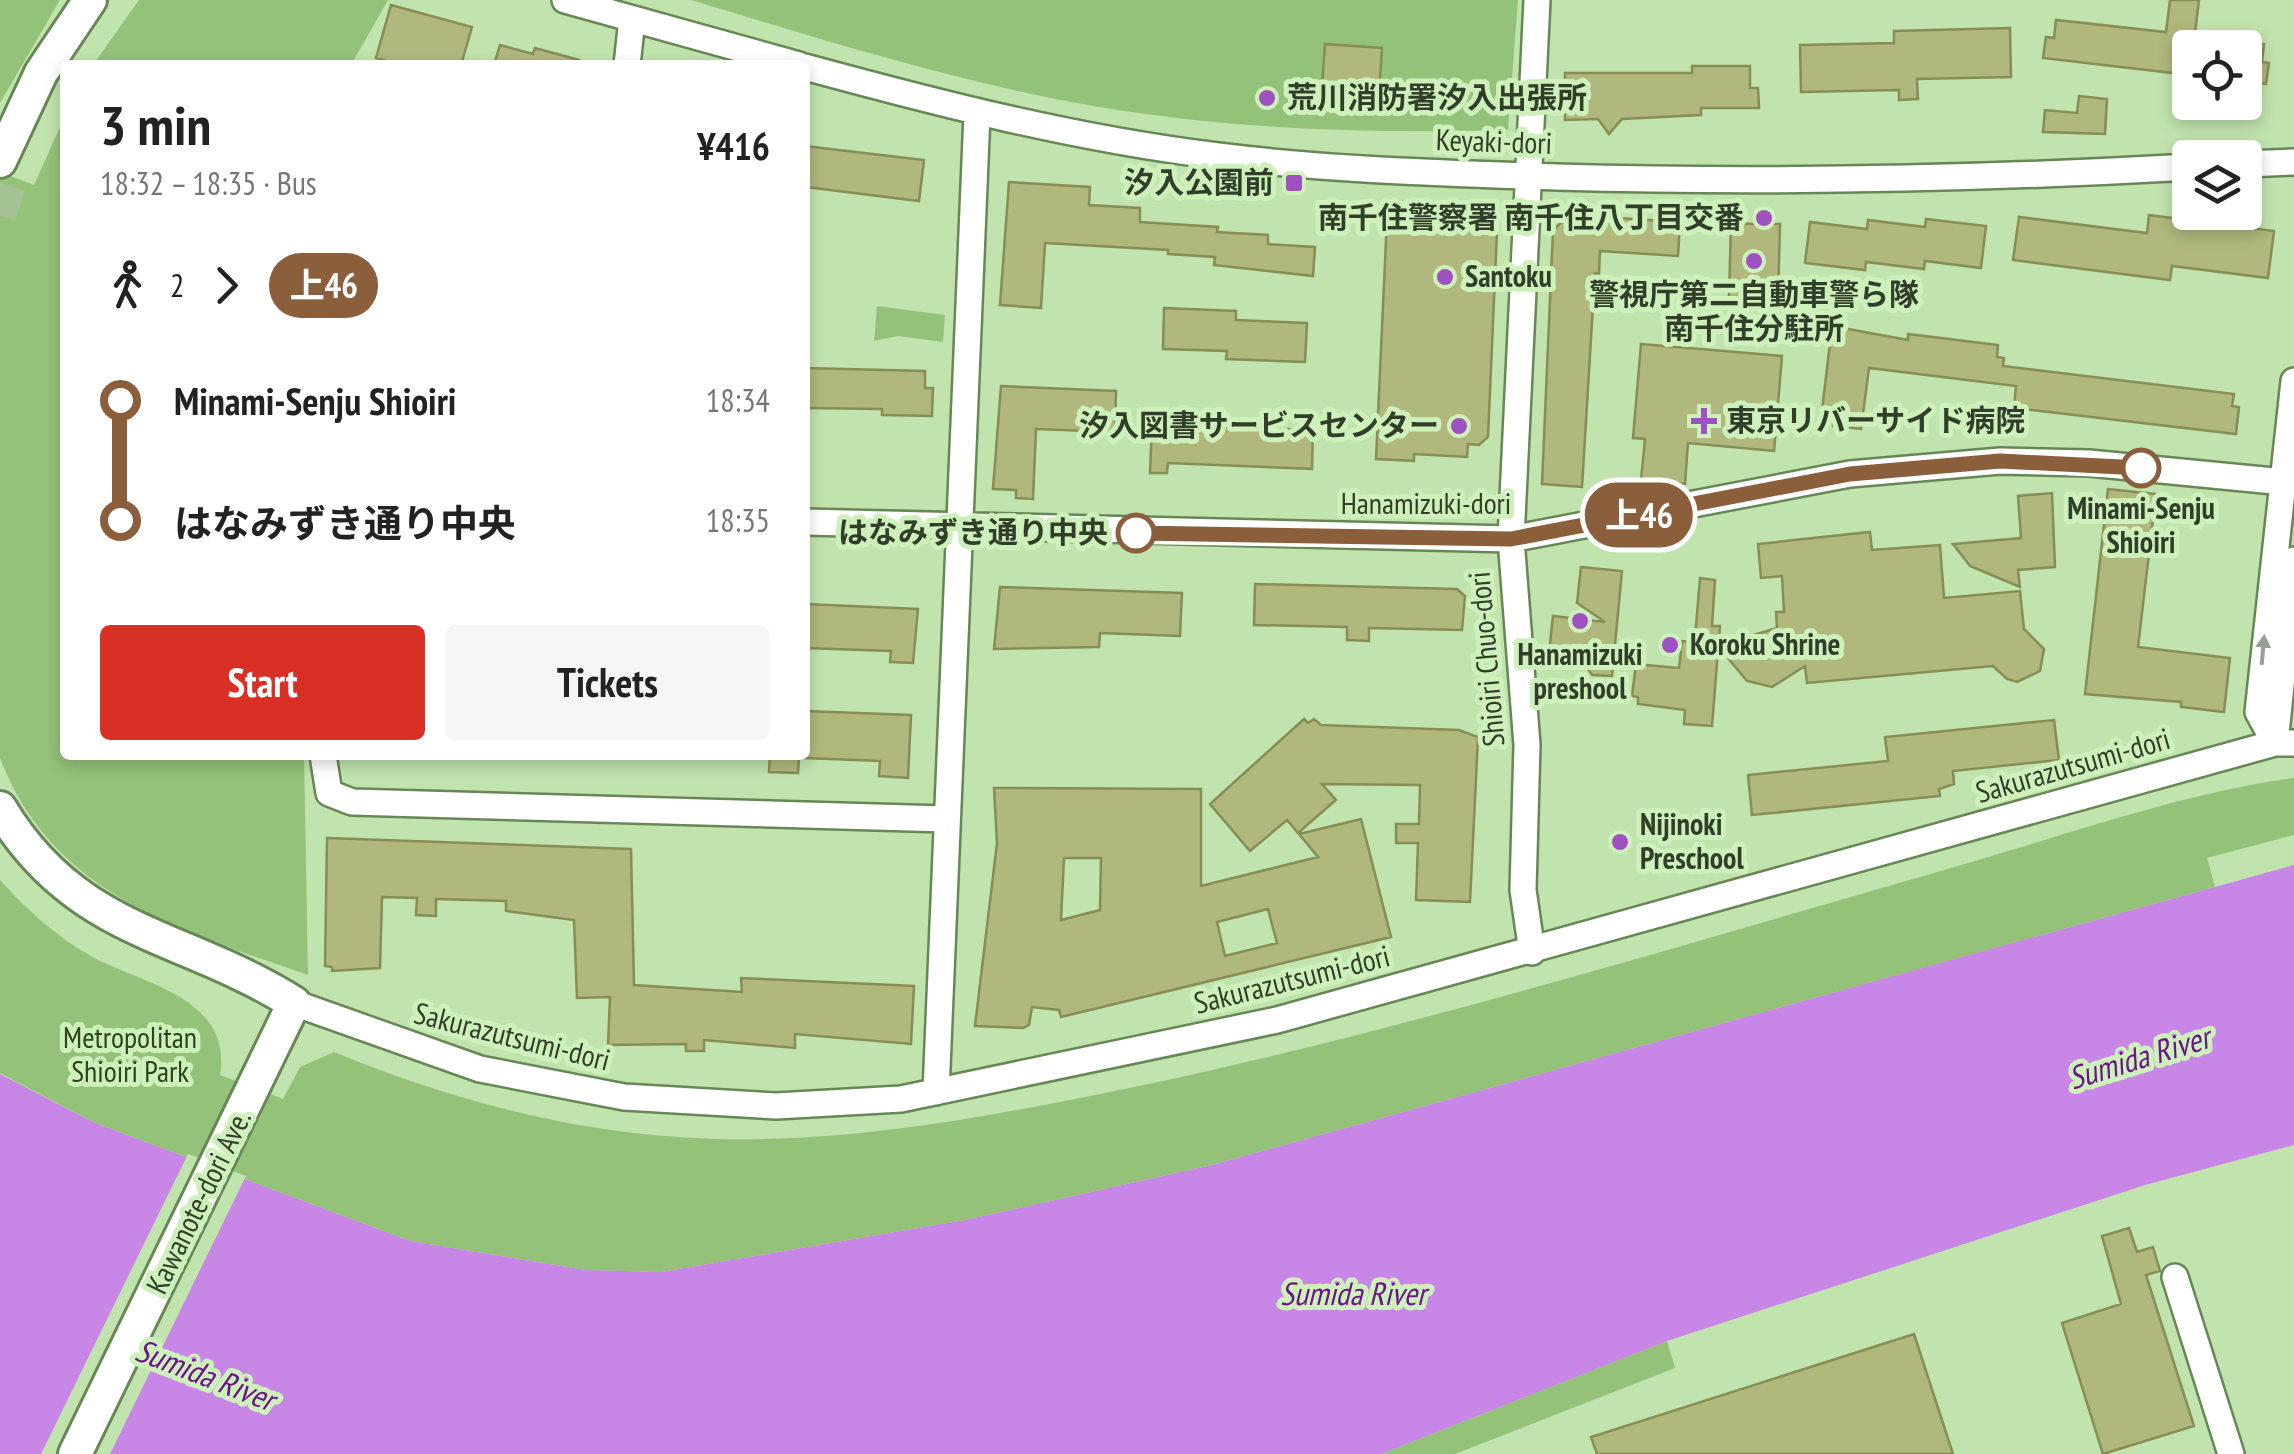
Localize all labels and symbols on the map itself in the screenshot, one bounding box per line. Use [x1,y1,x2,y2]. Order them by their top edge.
place label: 荒川消防署汐入出張所 [1287,77,1587,116]
marker: 荒川消防署汐入出張所 [1256,87,1278,109]
street label: Keyaki-dori [1435,119,1553,162]
place label: 汐入公園前 [1124,162,1274,201]
marker: 汐入公園前 [1283,172,1305,194]
place label: 南千住警察署 南千住八丁目交番 [1318,197,1744,236]
marker: 南千住警察署 南千住八丁目交番 [1753,207,1775,229]
marker: 警視庁第二自動車警ら隊 南千住分駐所 [1743,250,1765,272]
place label: Santoku [1465,256,1552,295]
marker: Santoku [1434,266,1456,288]
place label: 警視庁第二自動車警ら隊 南千住分駐所 [1589,274,1919,347]
place label: 東京リバーサイド病院 [1726,400,2025,439]
place label: 汐入図書サービスセンター [1079,405,1439,444]
marker: 東京リバーサイド病院 [1691,408,1717,434]
marker: 汐入図書サービスセンター [1448,415,1470,437]
marker: Minami-Senju Shioiri [2122,449,2160,487]
line badge: 上46 [1582,482,1696,548]
street label: Hanamizuki-dori [1341,483,1511,522]
place label: Minami-Senju Shioiri [2067,488,2215,561]
place label: はなみずき通り中央 [838,512,1108,551]
marker: はなみずき通り中央 [1117,514,1155,552]
street label: Shioiri Chuo-dori [1458,570,1513,748]
marker: Hanamizuki preshool [1569,610,1591,632]
place label: Koroku Shrine [1690,624,1840,663]
place label: Hanamizuki preshool [1518,634,1642,707]
marker: Koroku Shrine [1659,634,1681,656]
one-way arrow [2256,634,2272,666]
street label: Sakurazutsumi-dori [1971,718,2174,811]
place label: Nijinoki Preschool [1640,804,1744,877]
marker: Nijinoki Preschool [1609,831,1631,853]
street label: Sakurazutsumi-dori [1190,935,1394,1022]
street label: Sakurazutsumi-dori [410,992,614,1079]
water label: Sumida River [2063,1014,2218,1098]
park label: Metropolitan Shioiri Park [63,1017,197,1090]
street label: Kawanote-dori Ave. [136,1103,259,1300]
water label: Sumida River [1280,1272,1430,1314]
water label: Sumida River [130,1328,285,1421]

